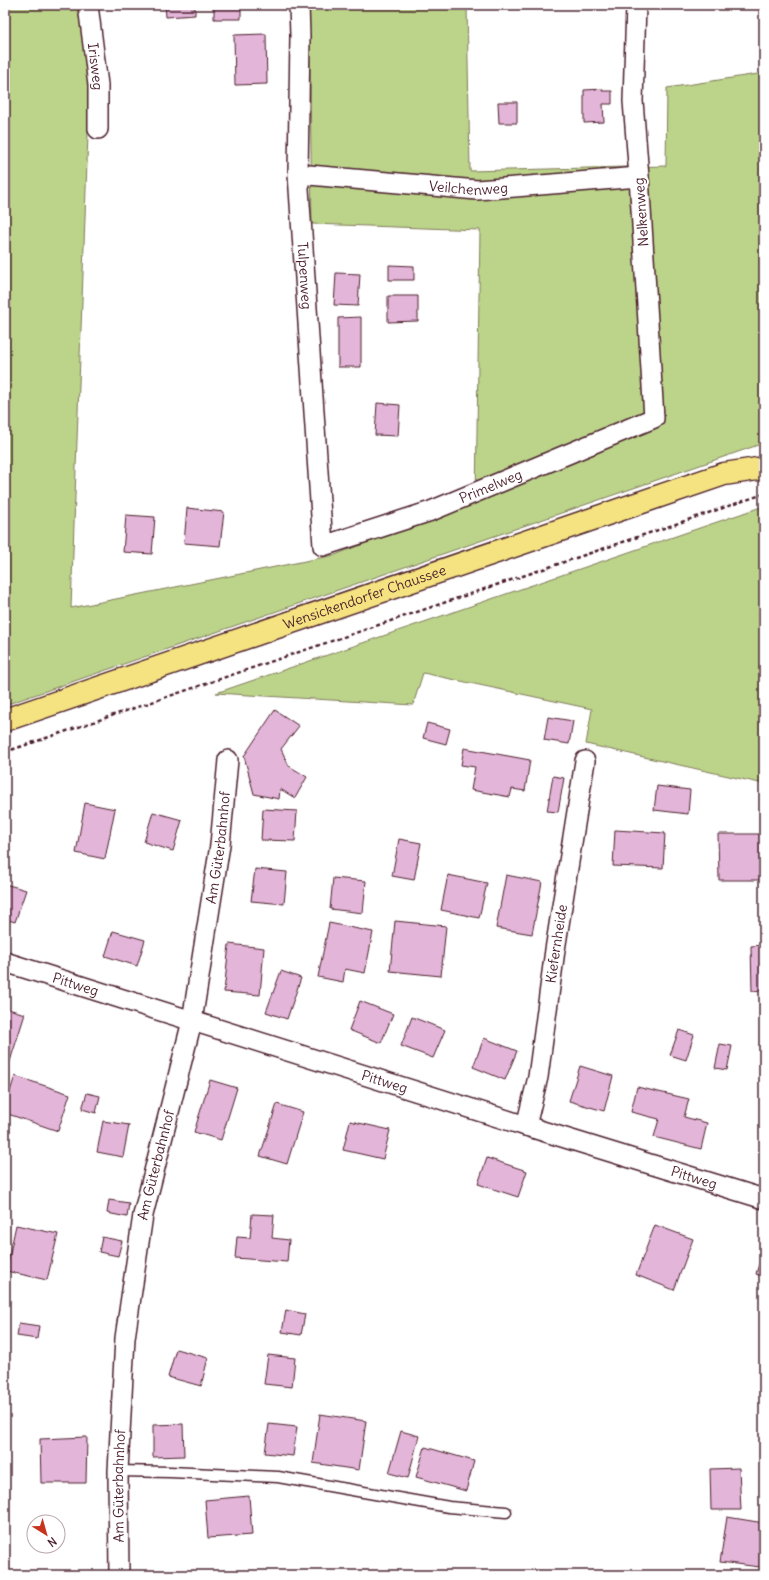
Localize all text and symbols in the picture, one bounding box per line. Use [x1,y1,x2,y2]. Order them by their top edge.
street label: Irisweg [84,42,107,90]
street label: Veilchenweg [428,177,509,199]
street label: Nelkenweg [630,177,652,247]
street label: Tulpenweg [294,241,316,310]
street label: Primelweg [456,465,525,507]
street label: Wensickendorfer Chaussee [281,561,448,633]
street label: Am Güterbahnhof [202,790,234,905]
street label: Kiefernheide [542,903,571,984]
street label: Pittweg [50,969,101,1000]
street label: Pittweg [359,1066,410,1097]
street label: Am Güterbahnhof [133,1108,178,1221]
street label: Pittweg [669,1162,719,1193]
street label: Am Güterbahnhof [109,1429,129,1543]
north arrow [26,1514,66,1554]
text: N [45,1534,59,1550]

